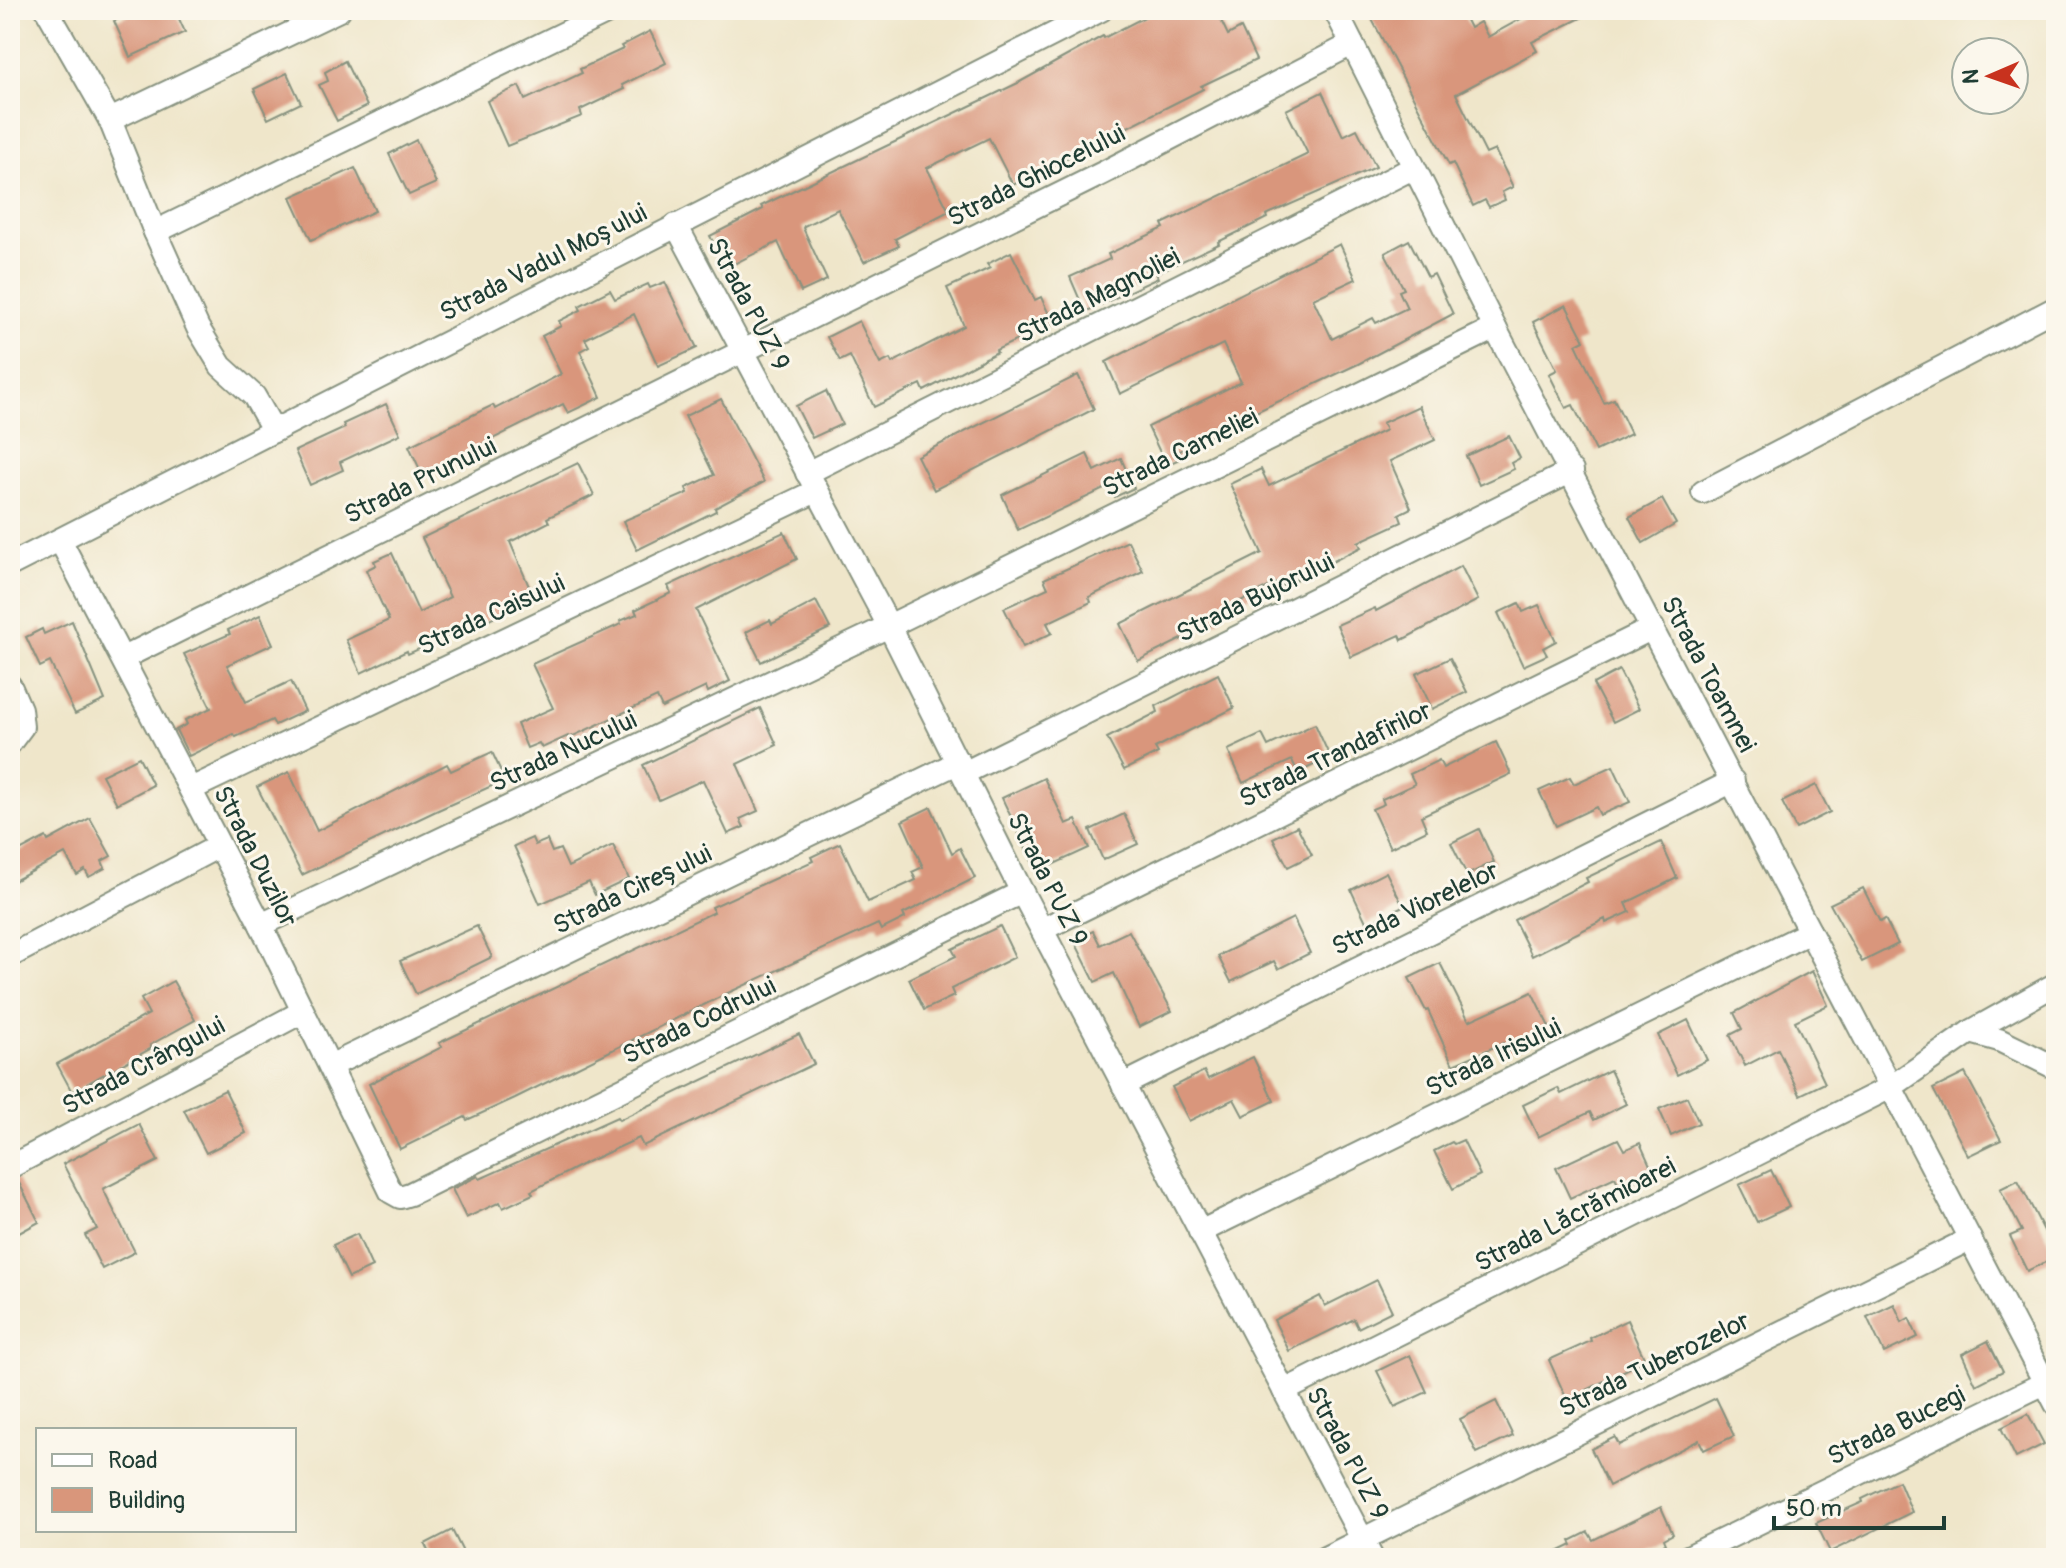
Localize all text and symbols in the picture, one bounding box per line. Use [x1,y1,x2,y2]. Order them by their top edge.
north arrow [1950,36,2030,116]
text: N [1957,69,1985,85]
street label: Strada Ghiocelului [942,117,1131,234]
street label: Strada Vadul Moșului [435,197,652,329]
street label: Strada PUZ 9 [700,233,796,376]
street label: Strada Magnoliei [1012,241,1185,351]
street label: Strada Cameliei [1097,401,1264,504]
street label: Strada Prunului [339,430,502,532]
street label: Strada Bujorului [1171,546,1340,650]
street label: Strada Caisului [413,567,570,663]
street label: Strada Toamnei [1654,591,1763,758]
street label: Strada Trandafirilor [1234,694,1437,815]
street label: Strada Nucului [485,704,642,800]
street label: Strada Duzilor [206,781,305,933]
street label: Strada PUZ 9 [1000,807,1094,952]
street label: Strada Cireșului [548,838,717,942]
street label: Strada Viorelelor [1327,854,1505,963]
street label: Strada Codrului [618,970,781,1072]
street label: Strada Crângului [57,1010,230,1122]
street label: Strada Irisului [1420,1011,1566,1104]
street label: Strada Lăcrămioarei [1470,1150,1681,1279]
street label: Strada Tuberozelor [1554,1305,1756,1425]
street label: Strada Bucegi [1822,1379,1970,1473]
street label: Strada PUZ 9 [1299,1382,1395,1525]
legend [36,1428,296,1532]
text: Road [108,1446,158,1475]
scale bar [1774,1480,1944,1530]
text: Building [108,1486,185,1515]
text: 50 m [1786,1494,1842,1523]

